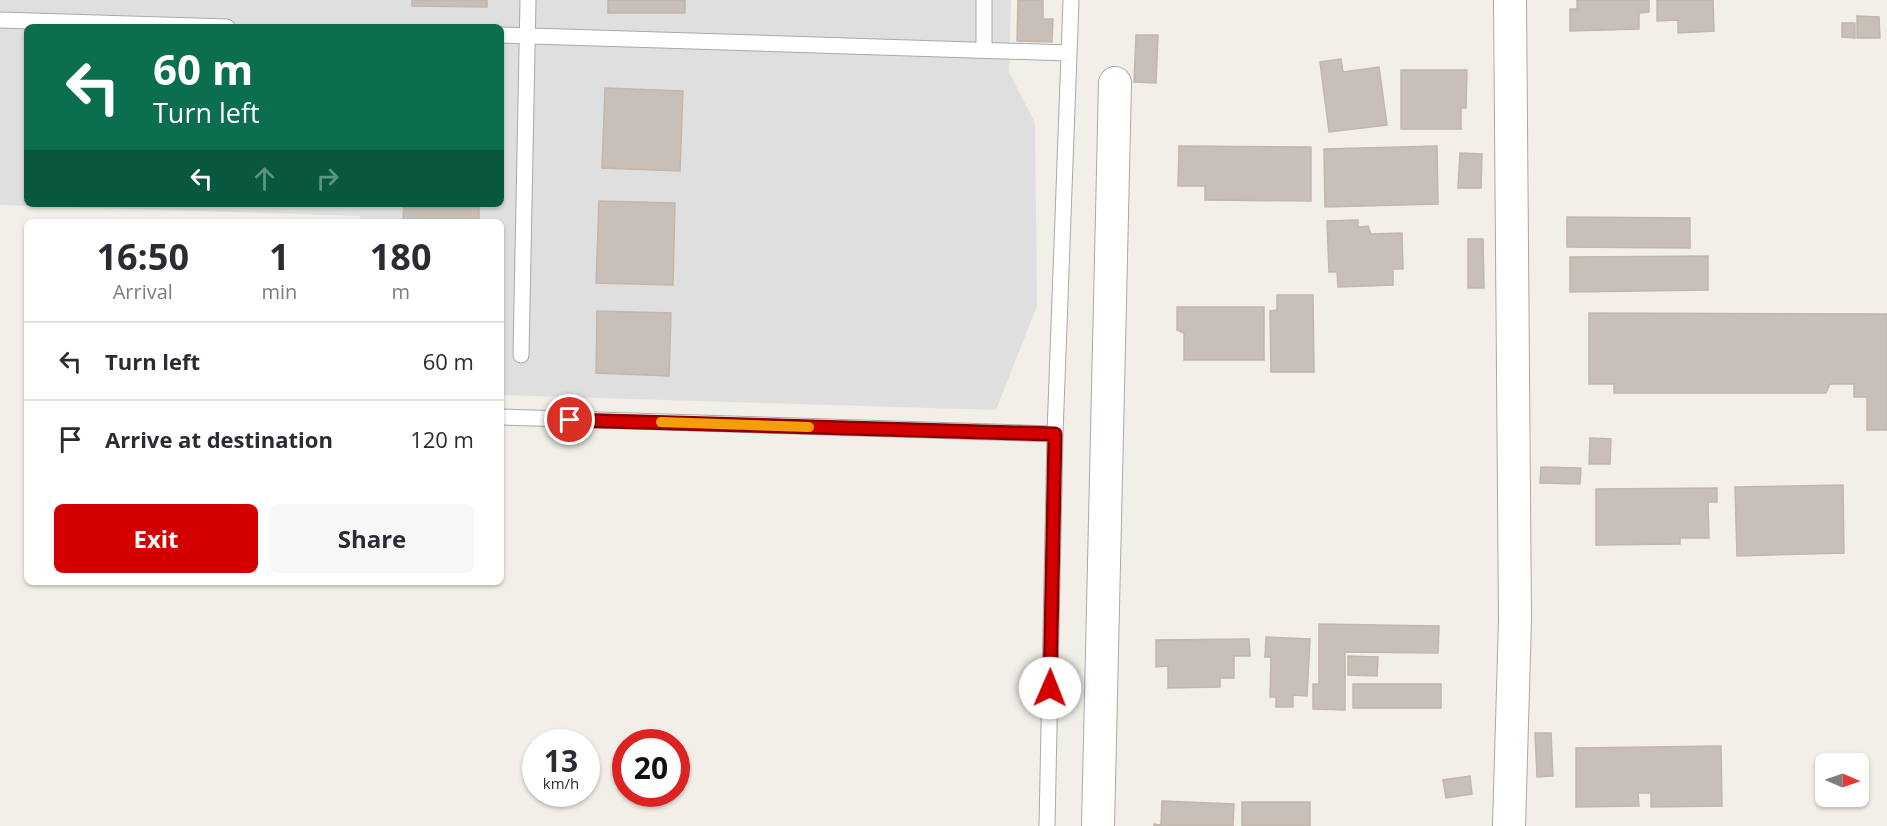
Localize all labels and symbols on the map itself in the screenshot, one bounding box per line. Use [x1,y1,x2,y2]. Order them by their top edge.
pin [544,394,595,445]
position arrow [1018,656,1082,720]
speed limit sign: 20 [612,729,690,807]
north arrow [1815,753,1869,807]

